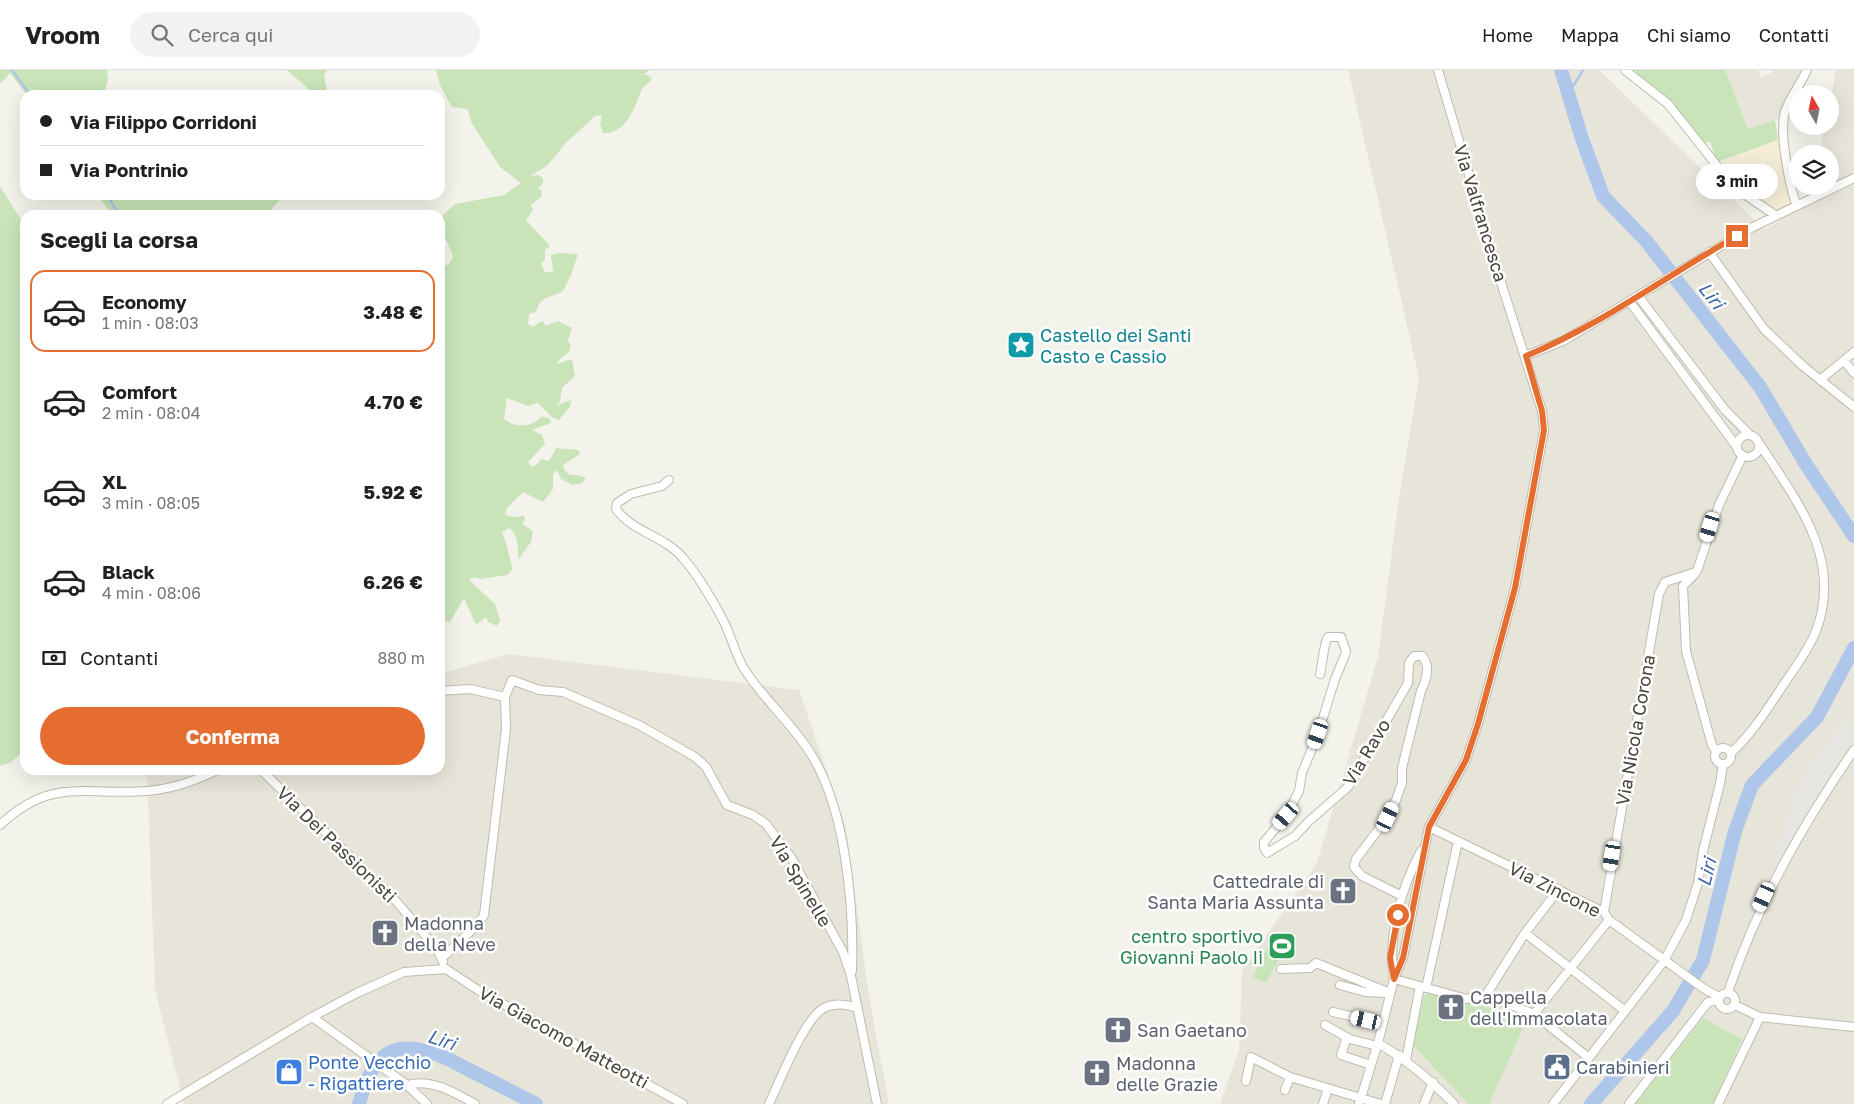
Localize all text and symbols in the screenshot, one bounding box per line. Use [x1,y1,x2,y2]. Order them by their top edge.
search box [130,12,480,57]
text: Vroom [25,20,100,49]
icon: search [148,21,176,49]
text: Cerca qui [188,23,273,46]
text: Home [1482,24,1533,46]
text: Mappa [1561,24,1619,46]
text: Chi siamo [1647,24,1731,46]
text: Contatti [1759,24,1829,46]
north arrow [1789,85,1839,135]
map controls [1789,85,1839,195]
text: Via Filippo Corridoni [70,110,257,133]
street label: Via Valfrancesca [1450,142,1512,284]
button: layers [1789,145,1839,195]
text: Via Pontrinio [70,158,188,181]
callout: 3 min [1696,164,1778,198]
text: 3 min [1716,171,1758,191]
route end [1726,225,1748,247]
text: Scegli la corsa [40,226,198,253]
water label: Liri [1694,277,1731,315]
icon: car [42,289,87,334]
text: Economy [102,290,187,313]
text: 3.48 € [363,300,423,323]
text: 1 min · 08:03 [102,313,199,333]
place label: Castello dei Santi Casto e Cassio [1040,324,1192,367]
place icon: Castello dei Santi Casto e Cassio [1006,330,1036,360]
icon: car [42,379,87,424]
text: Comfort [102,380,177,403]
text: 4.70 € [364,390,423,413]
text: 2 min · 08:04 [102,403,201,423]
icon: car [42,469,87,514]
text: XL [102,470,127,493]
text: 5.92 € [364,480,423,503]
text: 3 min · 08:05 [102,493,200,513]
car [1698,510,1721,544]
icon: car [42,559,87,604]
text: Black [102,560,155,583]
text: 6.26 € [363,570,423,593]
text: 4 min · 08:06 [102,583,201,603]
icon: cash [40,644,68,672]
text: Contanti [80,646,158,669]
text: 880 m [377,648,425,668]
street label: Via Nicola Corona [1611,653,1659,807]
button: Conferma [40,707,425,765]
street label: Via Ravo [1338,715,1394,789]
car [1306,717,1329,751]
street label: Via Dei Passionisti [273,781,401,907]
car [1270,800,1301,832]
car [1374,800,1401,834]
street label: Via Spinelle [765,832,837,930]
car [1602,840,1621,872]
water label: Liri [1691,854,1721,889]
street label: Via Zincone [1505,856,1605,922]
place label: Cattedrale di Santa Maria Assunta [1147,870,1324,913]
church icon: Cattedrale di Santa Maria Assunta [1328,876,1358,906]
car [1751,880,1776,914]
route start [1387,904,1409,926]
place label: Madonna della Neve [404,912,496,955]
church icon: Madonna della Neve [370,918,400,948]
place label: centro sportivo Giovanni Paolo Ii [1120,925,1263,968]
sports icon: centro sportivo Giovanni Paolo Ii [1267,931,1297,961]
street label: Via Giacomo Matteotti [475,981,653,1093]
place label: Cappella dell'Immacolata [1470,986,1608,1029]
church icon: Cappella dell'Immacolata [1436,992,1466,1022]
car [1349,1009,1382,1031]
church icon: San Gaetano [1103,1015,1133,1045]
place label: San Gaetano [1137,1019,1247,1041]
water label: Liri [425,1024,461,1055]
place label: Ponte Vecchio - Rigattiere [308,1051,431,1094]
place label: Madonna delle Grazie [1116,1052,1218,1095]
public building icon: Carabinieri [1542,1052,1572,1082]
place label: Carabinieri [1576,1056,1670,1078]
shop icon: Ponte Vecchio - Rigattiere [274,1057,304,1087]
church icon: Madonna delle Grazie [1082,1058,1112,1088]

